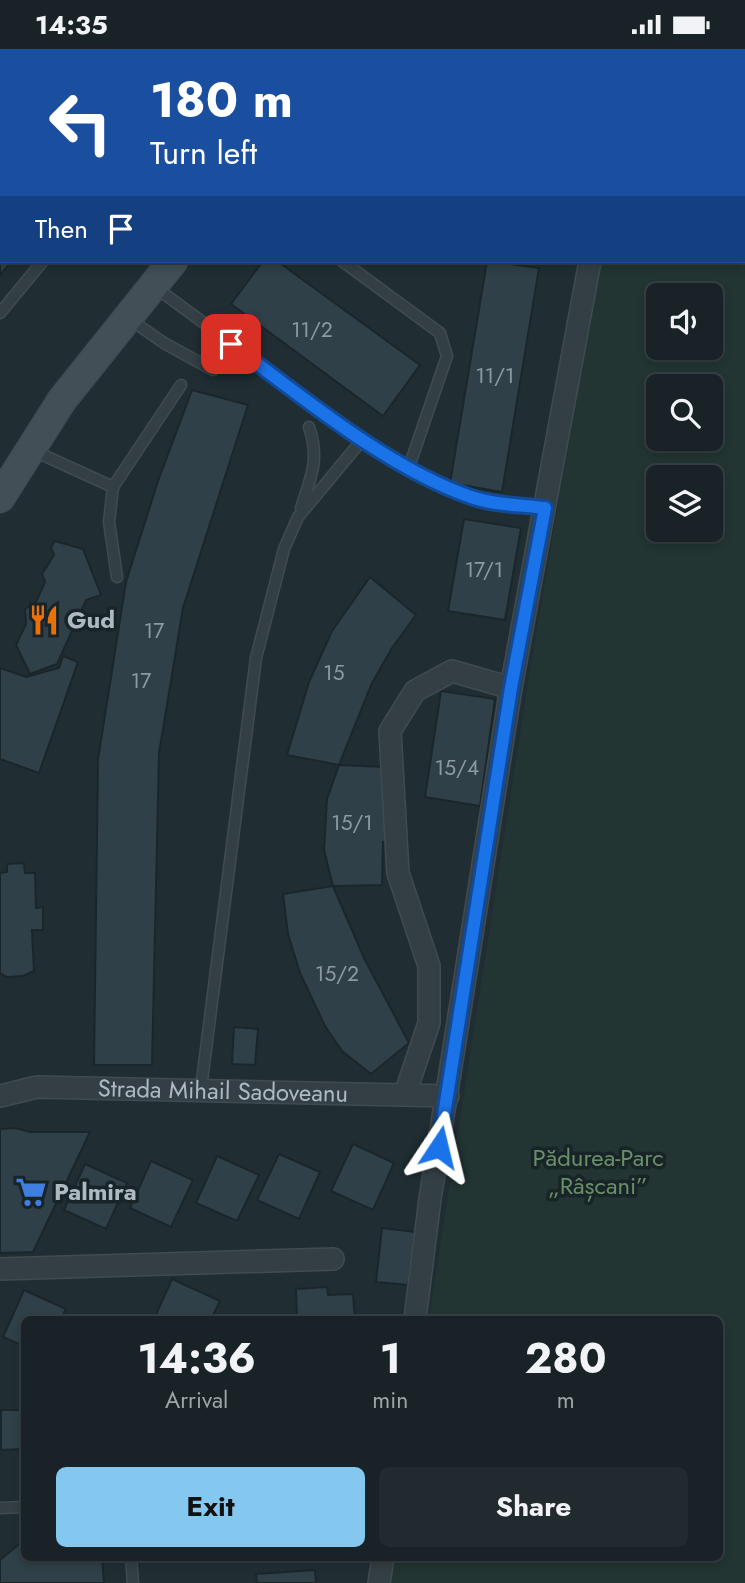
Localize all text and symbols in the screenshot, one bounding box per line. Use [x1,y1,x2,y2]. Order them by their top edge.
text: 14:35 [35,6,108,44]
text: 180 m [150,65,293,135]
icon: left [35,77,126,168]
text: Turn left [150,130,257,176]
text: Then [35,210,88,248]
icon: arrive [102,210,140,248]
map controls [646,283,723,542]
button: sound [646,283,723,360]
pin [201,314,261,374]
house number: 11/2 [291,315,333,345]
icon: arrive [212,325,250,363]
house number: 11/1 [475,361,515,391]
button: search [646,374,723,451]
button: layers [646,465,723,542]
house number: 17/1 [465,555,503,585]
place label: Gud [67,602,115,637]
restaurant icon: Gud [27,603,61,637]
house number: 17 [144,616,164,646]
house number: 15 [323,658,345,688]
house number: 17 [131,666,151,696]
house number: 15/4 [435,753,479,783]
house number: 15/1 [331,808,373,838]
house number: 15/2 [315,959,359,989]
street label: Strada Mihail Sadoveanu [97,1070,348,1111]
position arrow [402,1110,476,1184]
park label: Pădurea-Parc „Râșcani” [532,1140,664,1203]
place label: Palmira [54,1174,137,1209]
supermarket icon: Palmira [14,1175,48,1209]
text: 14:36 [137,1328,256,1389]
text: 1 [380,1328,401,1389]
text: 280 [525,1328,607,1389]
text: Arrival [165,1383,228,1417]
text: min [372,1383,408,1417]
text: m [557,1383,575,1417]
button: Exit [56,1467,365,1547]
button: Share [379,1467,688,1547]

